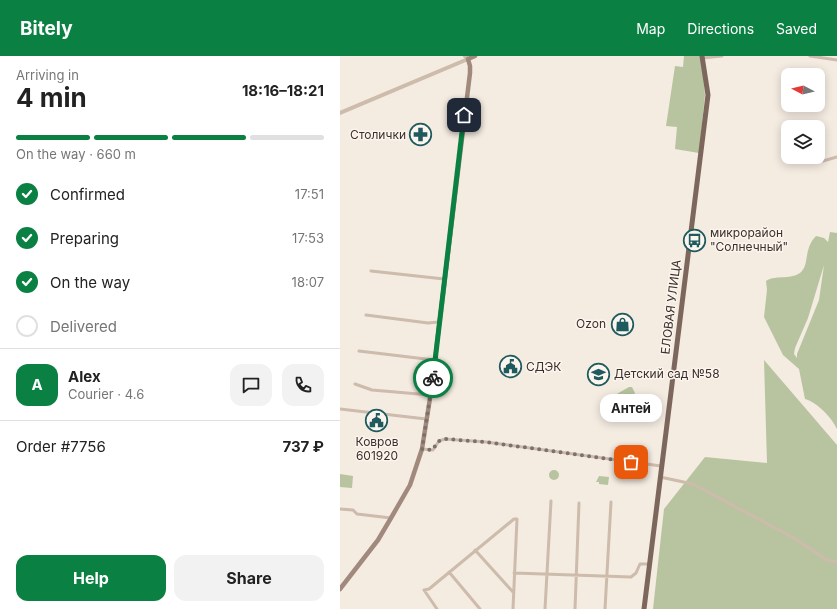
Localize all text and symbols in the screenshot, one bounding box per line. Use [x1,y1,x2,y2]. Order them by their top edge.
text: Bitely [20,17,73,40]
text: Map [636,20,665,37]
text: Directions [687,20,754,37]
text: Saved [776,20,817,37]
text: Arriving in [16,67,79,83]
north arrow [781,68,825,112]
map controls [781,68,825,164]
text: 18:16–18:21 [242,81,324,100]
text: 4 min [16,82,87,113]
pin [447,98,481,132]
icon: home [453,104,475,126]
button: layers [781,120,825,164]
pharmacy icon: Столички [408,122,434,148]
place label: Столички [350,127,406,142]
text: On the way · 660 m [16,146,136,162]
icon: check [16,183,38,205]
text: Confirmed [50,185,125,204]
text: 17:51 [295,186,324,202]
place label: микрорайон "Солнечный" [710,225,788,254]
icon: check [16,227,38,249]
bus stop icon: микрорайон "Солнечный" [681,227,707,253]
text: Preparing [50,229,119,248]
text: 17:53 [292,230,324,246]
street label: ЕЛОВАЯ УЛИЦА [657,259,684,355]
icon: check [16,271,38,293]
text: On the way [50,273,130,292]
text: 18:07 [292,274,324,290]
shop icon: Ozon [609,311,635,337]
place label: Ozon [576,316,606,331]
text: Delivered [50,317,117,336]
public building icon: СДЭК [497,354,523,380]
courier [413,358,453,398]
place label: СДЭК [526,359,561,374]
school or university icon: Детский сад №58 [585,361,611,387]
button: chat [230,364,272,406]
button: phone [282,364,324,406]
place label: Детский сад №58 [614,366,720,381]
text: Alex [68,367,101,386]
icon: bike [422,367,444,389]
text: A [31,375,43,394]
text: Courier · 4.6 [68,386,144,402]
callout: Антей [600,394,662,422]
text: Антей [611,400,651,416]
public building icon: Ковров 601920 [364,408,390,434]
place label: Ковров 601920 [356,434,399,463]
text: Order #7756 [16,437,106,456]
text: 737 ₽ [282,437,324,456]
pin [614,445,648,479]
icon: bag [620,451,642,473]
button: Help [16,555,166,601]
button: Share [174,555,324,601]

